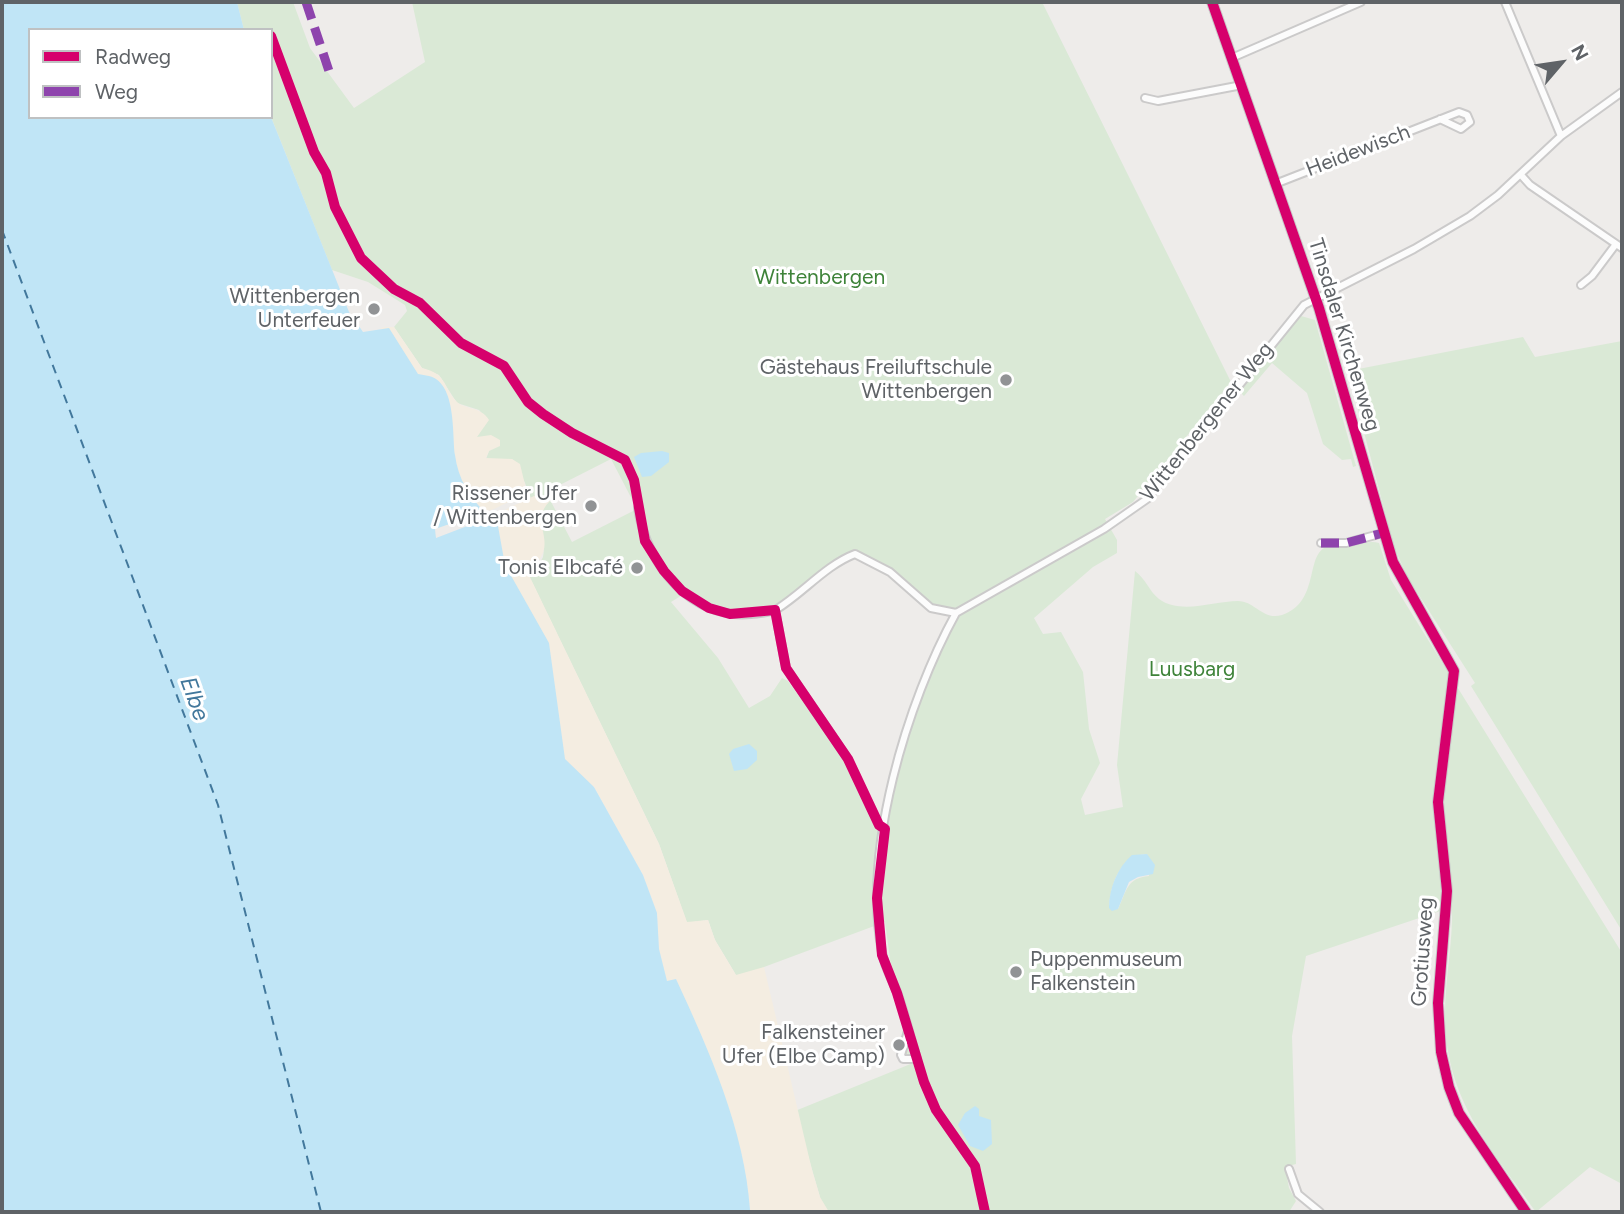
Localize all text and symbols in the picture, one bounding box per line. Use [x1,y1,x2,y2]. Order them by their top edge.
legend [28,28,273,119]
north arrow [1526,28,1596,98]
text: N [1566,41,1593,65]
text: Radweg [95,44,171,69]
text: Weg [95,79,138,104]
street label: Heidewisch [1302,120,1414,182]
street label: Tinsdaler Kirchenweg [1303,236,1385,434]
park label: Wittenbergen [755,265,885,291]
place label: Wittenbergen Unterfeuer [230,284,360,334]
marker: Wittenbergen Unterfeuer [366,301,382,317]
street label: Wittenbergener Weg [1135,337,1279,507]
place label: Gästehaus Freiluftschule Wittenbergen [760,355,992,405]
marker: Gästehaus Freiluftschule Wittenbergen [998,372,1014,388]
place label: Rissener Ufer / Wittenbergen [433,481,577,531]
marker: Rissener Ufer / Wittenbergen [583,498,599,514]
place label: Tonis Elbcafé [498,555,623,581]
marker: Tonis Elbcafé [629,560,645,576]
park label: Luusbarg [1149,657,1235,683]
water label: Elbe [173,673,215,725]
street label: Grotiusweg [1407,896,1439,1008]
place label: Puppenmuseum Falkenstein [1030,947,1182,997]
marker: Puppenmuseum Falkenstein [1008,964,1024,980]
place label: Falkensteiner Ufer (Elbe Camp) [722,1020,885,1070]
marker: Falkensteiner Ufer (Elbe Camp) [891,1037,907,1053]

